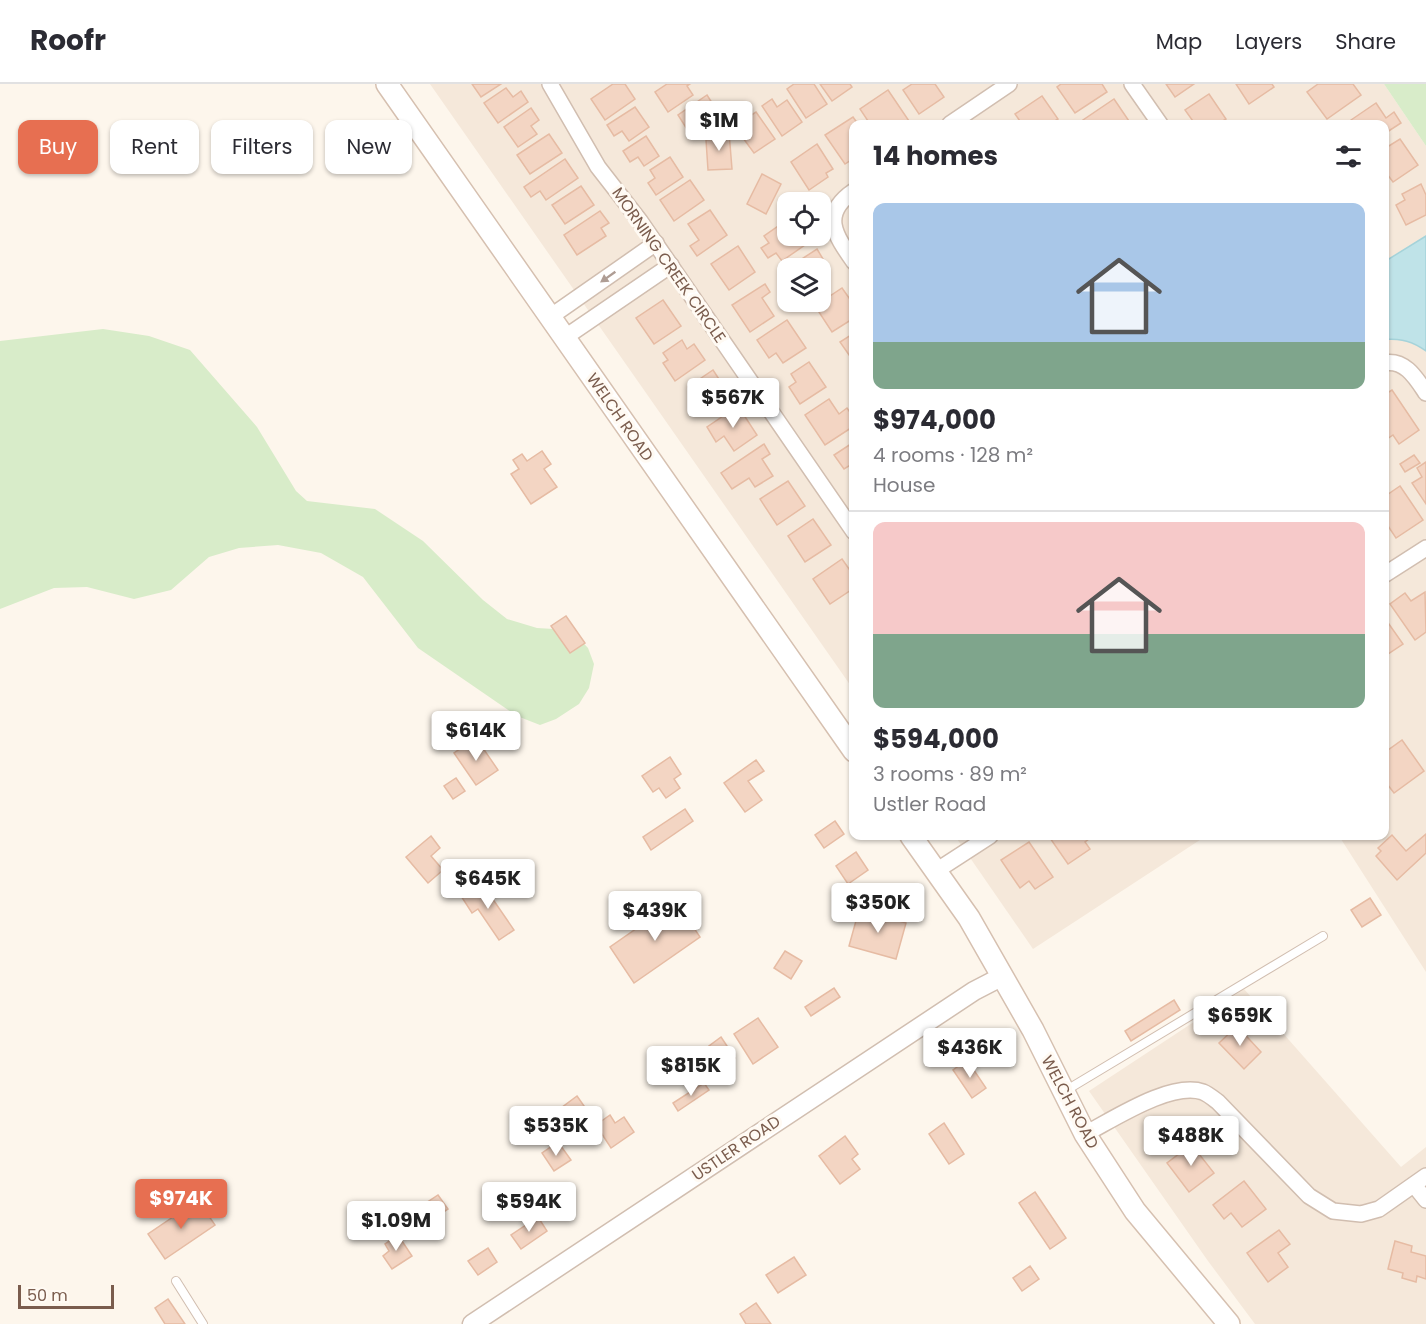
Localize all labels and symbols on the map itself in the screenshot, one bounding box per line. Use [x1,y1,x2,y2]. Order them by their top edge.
pin: $1M [690,101,748,152]
street label: MORNING CREEK CIRCLE [607,183,731,347]
one-way arrow [600,271,616,283]
street label: WELCH ROAD [581,368,659,466]
pin: $567K [691,378,775,429]
pin: $614K [434,711,518,762]
pin: $645K [446,859,530,910]
pin: $350K [836,883,920,934]
pin: $439K [613,891,697,942]
pin: $659K [1198,996,1282,1047]
pin: $436K [928,1028,1012,1079]
pin: $815K [649,1046,733,1097]
street label: WELCH ROAD [1036,1051,1104,1153]
pin: $535K [514,1106,598,1157]
street label: USTLER ROAD [687,1110,785,1186]
pin: $488K [1149,1116,1233,1167]
pin: $974K [139,1179,223,1230]
pin: $594K [487,1182,571,1233]
pin: $1.09M [347,1201,445,1252]
scale bar [18,1282,114,1310]

